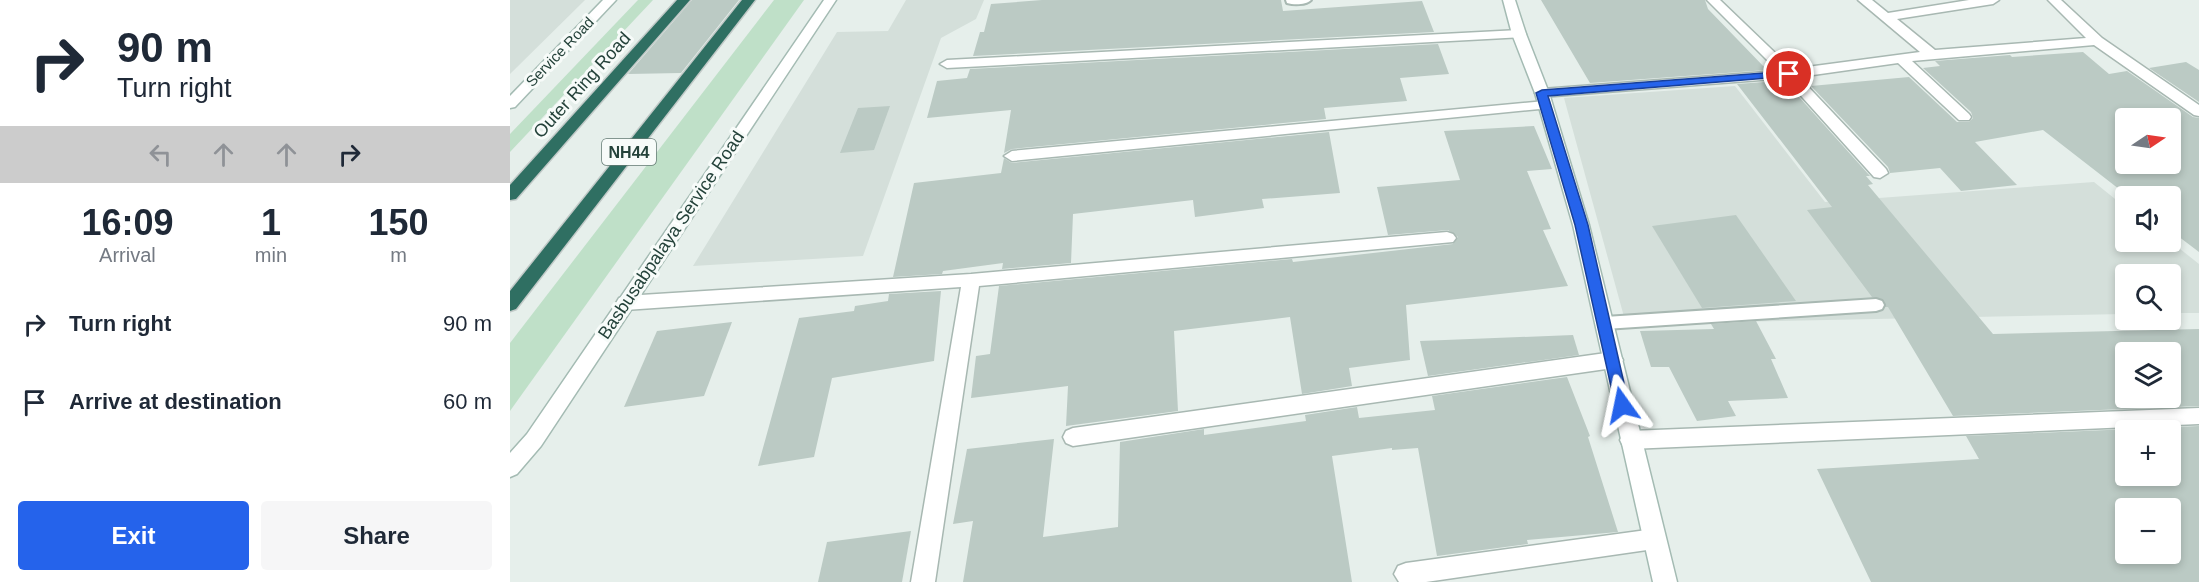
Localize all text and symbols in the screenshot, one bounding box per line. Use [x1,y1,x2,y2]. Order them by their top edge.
street label: Service Road [522,13,597,90]
icon: right [18,24,96,102]
text: 90 m [117,24,213,71]
street label: Outer Ring Road [529,28,635,142]
pin [1763,48,1814,99]
icon: arrive [1772,57,1805,90]
text: Turn right [117,73,232,103]
north arrow [2115,108,2181,174]
map controls [2115,108,2181,564]
street label: Basbusabpalaya Service Road [594,127,748,343]
icon: left [144,138,177,171]
icon: ahead [207,138,240,171]
icon: ahead [270,138,303,171]
icon: right [333,138,366,171]
road number: NH44 [602,139,656,165]
button: sound [2115,186,2181,252]
text: 16:09 [81,202,173,243]
text: 1 [261,202,281,243]
text: 150 [368,202,429,243]
text: Arrival [99,244,156,266]
text: min [255,244,287,266]
text: m [390,244,407,266]
button: search [2115,264,2181,330]
icon: right [18,308,51,341]
text: Turn right [69,311,171,336]
text: 90 m [443,311,492,336]
button: layers [2115,342,2181,408]
position arrow [1590,373,1654,437]
icon: arrive [18,386,51,419]
text: Arrive at destination [69,389,282,414]
text: 60 m [443,389,492,414]
button: + [2115,420,2181,486]
button: − [2115,498,2181,564]
button: Exit [18,501,249,570]
button: Share [261,501,492,570]

